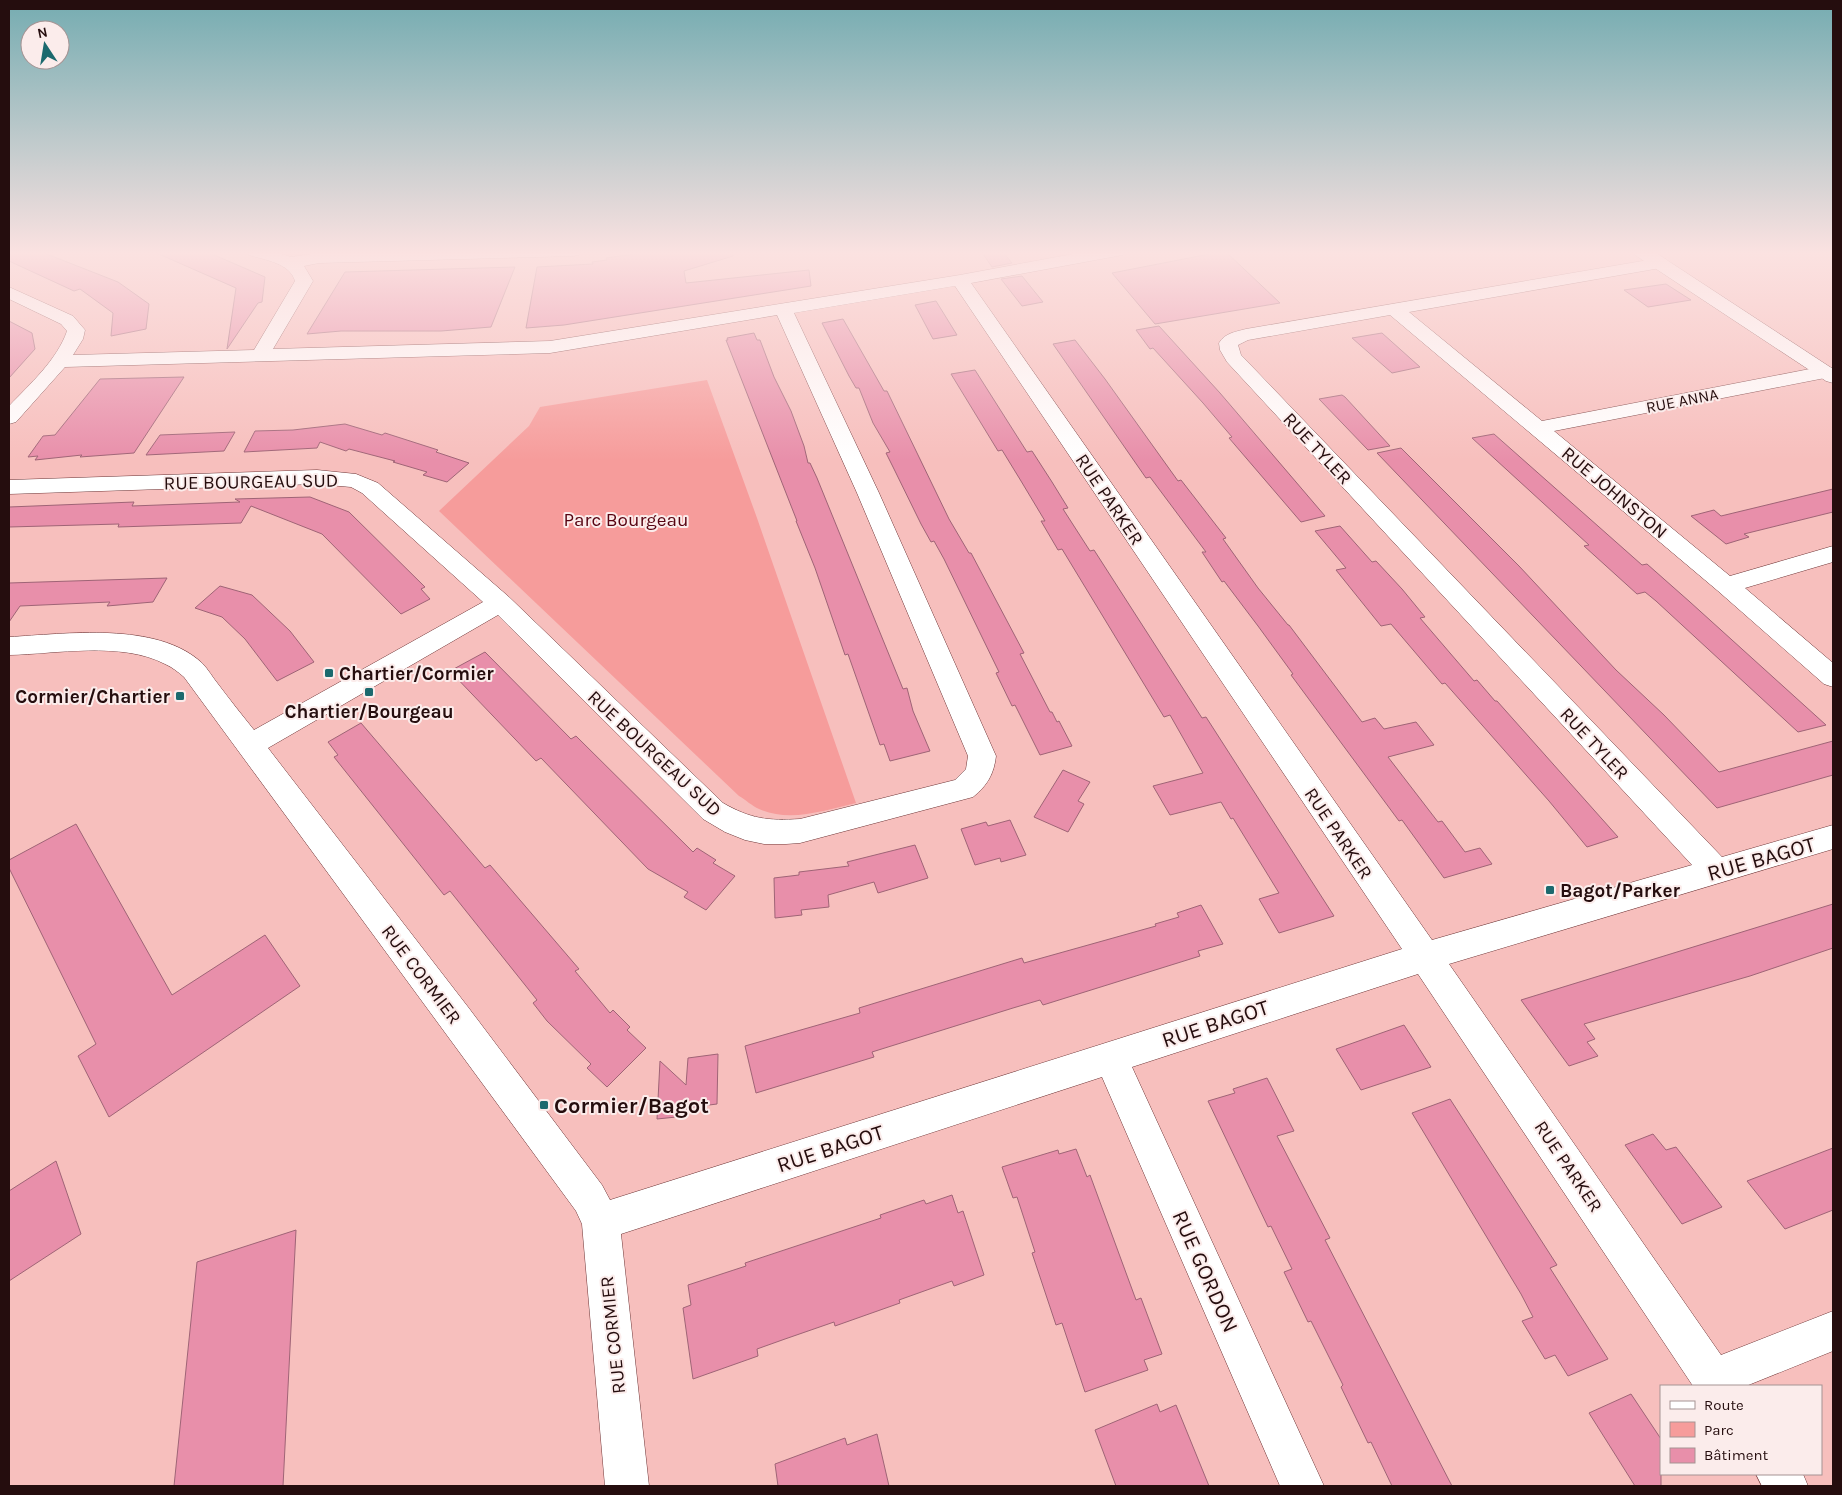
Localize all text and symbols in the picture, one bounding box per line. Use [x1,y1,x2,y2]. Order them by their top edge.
north arrow [20,20,70,70]
text: N [36,23,49,42]
street label: RUE ANNA [1644,384,1720,417]
street label: RUE TYLER [1278,408,1356,489]
street label: RUE JOHNSTON [1557,442,1672,543]
street label: RUE PARKER [1071,450,1148,549]
street label: RUE BOURGEAU SUD [164,469,338,495]
park label: Parc Bourgeau [564,509,688,531]
place label: Chartier/Cormier [339,663,494,685]
marker: Chartier/Cormier [323,667,335,679]
place label: Cormier/Chartier [15,686,171,708]
marker: Chartier/Bourgeau [363,686,375,698]
street label: RUE BOURGEAU SUD [583,686,726,821]
marker: Cormier/Chartier [174,690,186,702]
place label: Chartier/Bourgeau [284,701,454,723]
street label: RUE TYLER [1555,703,1633,784]
street label: RUE PARKER [1300,784,1377,883]
street label: RUE BAGOT [1704,831,1818,887]
place label: Bagot/Parker [1560,880,1681,902]
marker: Bagot/Parker [1544,884,1556,896]
street label: RUE CORMIER [377,921,466,1029]
street label: RUE BAGOT [1158,994,1272,1053]
place label: Cormier/Bagot [554,1093,709,1119]
marker: Cormier/Bagot [538,1099,550,1111]
street label: RUE PARKER [1530,1117,1607,1216]
street label: RUE BAGOT [773,1119,887,1178]
street label: RUE GORDON [1167,1206,1244,1337]
street label: RUE CORMIER [596,1275,630,1395]
legend [1660,1385,1822,1475]
text: Route [1704,1396,1744,1414]
text: Parc [1704,1421,1734,1439]
text: Bâtiment [1704,1446,1768,1464]

